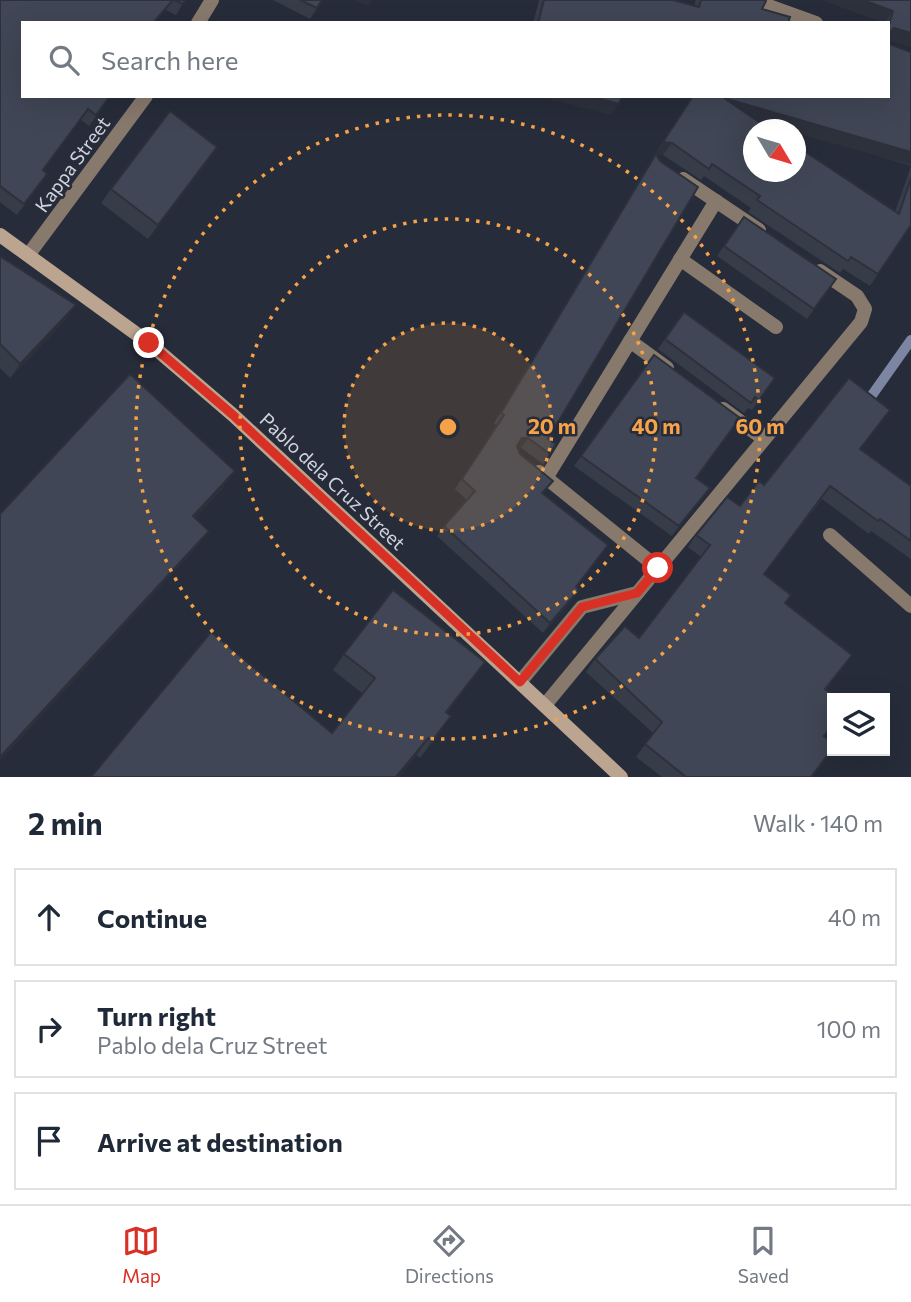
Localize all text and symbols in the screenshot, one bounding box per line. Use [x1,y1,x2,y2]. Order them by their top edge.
search box [21,21,890,98]
icon: search [45,41,83,79]
text: Search here [101,44,239,75]
street label: Kappa Street [30,112,114,216]
north arrow [743,119,806,182]
route end [133,327,164,358]
street label: Pablo dela Cruz Street [256,408,411,554]
text: 20 m [528,413,576,438]
text: 40 m [631,413,681,438]
text: 60 m [735,413,785,438]
centre of rings [436,415,460,439]
route start [642,552,673,583]
map controls [827,693,890,756]
button: layers [827,693,890,756]
text: 2 min [28,804,103,841]
text: Walk · 140 m [753,809,883,837]
icon: ahead [30,898,68,936]
text: Continue [97,902,207,933]
text: 40 m [828,903,881,931]
text: Turn right [97,1000,216,1031]
icon: right [30,1010,68,1048]
text: 100 m [817,1015,881,1043]
text: Pablo dela Cruz Street [97,1031,327,1059]
icon: arrive [30,1122,68,1160]
text: Arrive at destination [97,1126,343,1157]
tab: Map [122,1222,161,1287]
tab: Directions [405,1222,494,1287]
tab: Saved [738,1222,789,1287]

